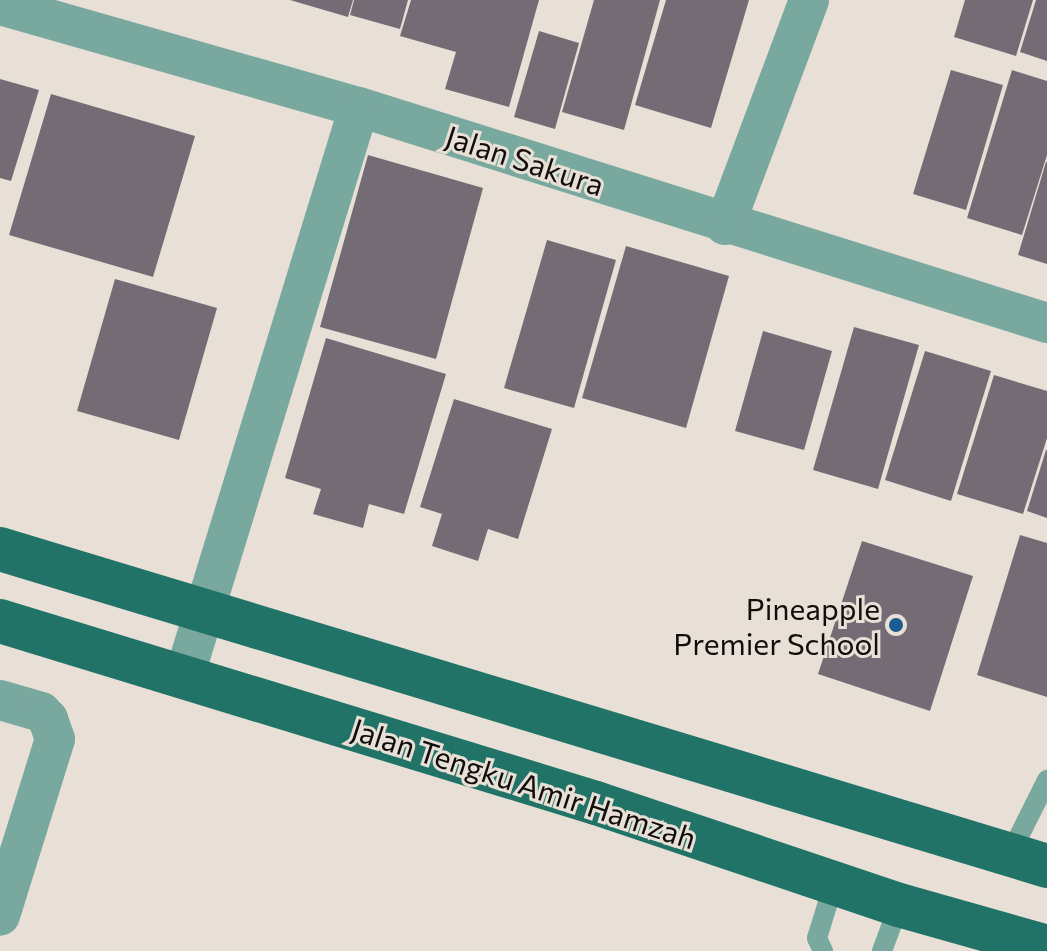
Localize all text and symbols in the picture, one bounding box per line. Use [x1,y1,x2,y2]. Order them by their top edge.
street label: Jalan Sakura [441,117,609,203]
place label: Pineapple Premier School [673,590,880,660]
marker: Pineapple Premier School [887,616,905,634]
street label: Jalan Tengku Amir Hamzah [347,710,701,856]

